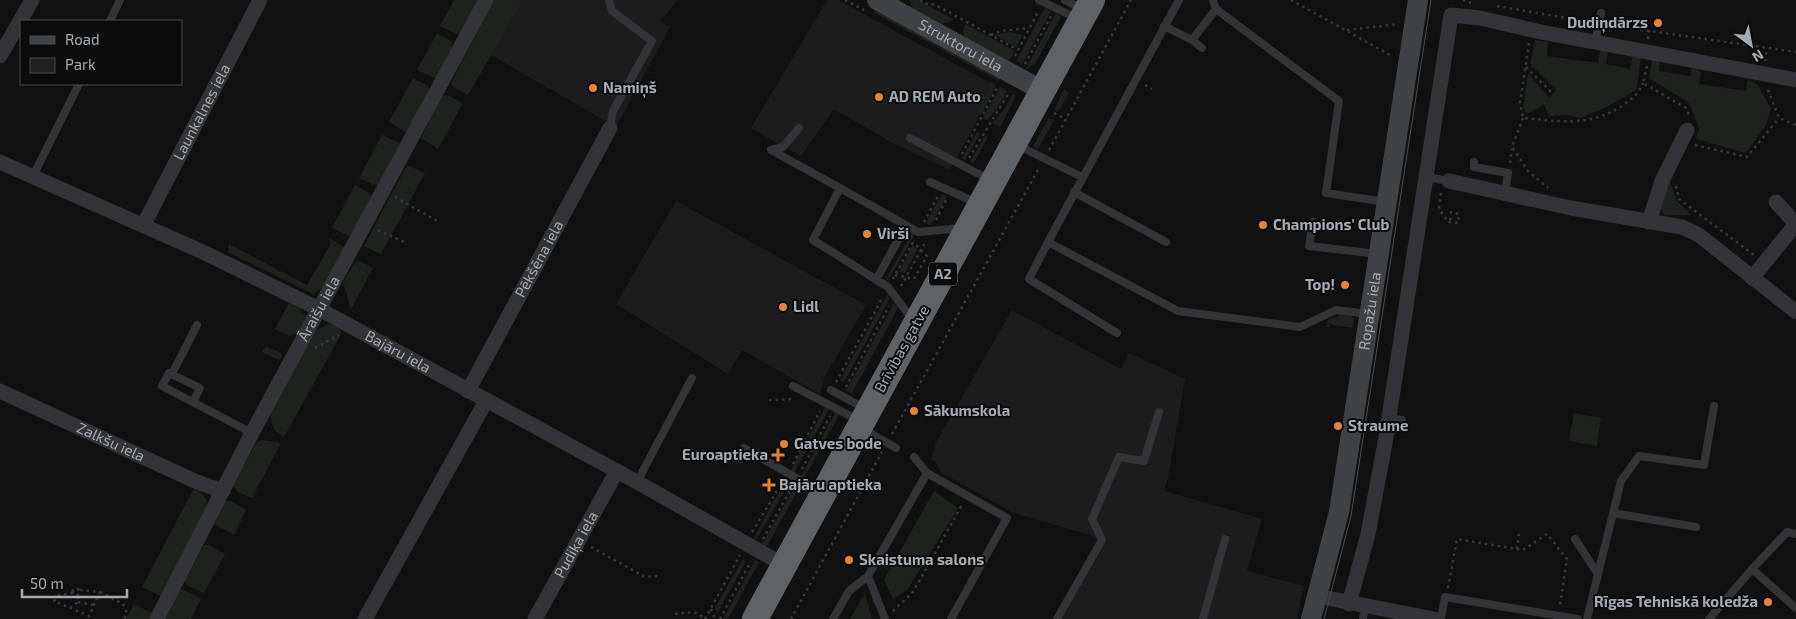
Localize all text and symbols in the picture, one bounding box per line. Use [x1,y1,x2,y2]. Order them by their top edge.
place label: Dudiņdārzs [1567,13,1648,33]
street label: Struktoru iela [916,15,1006,75]
marker: Dudiņdārzs [1652,17,1664,29]
legend [20,20,182,85]
north arrow [1726,20,1776,70]
text: Road [65,30,100,48]
text: N [1749,47,1767,66]
text: Park [65,55,96,73]
street label: Launkalnes iela [169,60,233,163]
place label: Namiņš [603,78,657,98]
marker: Namiņš [587,82,599,94]
place label: AD REM Auto [889,87,981,105]
marker: AD REM Auto [873,91,885,103]
place label: Champions' Club [1273,215,1389,233]
street label: Pēkšēna iela [510,217,566,300]
marker: Champions' Club [1257,219,1269,231]
place label: Virši [877,224,909,242]
marker: Virši [861,228,873,240]
road number: A2 [929,262,957,286]
street label: Ropažu iela [1354,271,1384,351]
street label: Āraišu iela [293,273,343,344]
place label: Top! [1305,275,1335,293]
marker: Top! [1339,279,1351,291]
place label: Lidl [793,297,819,315]
marker: Lidl [777,301,789,313]
street label: Brīvības gatve [870,302,932,395]
street label: Bajāru iela [362,326,434,376]
place label: Sākumskola [924,401,1010,419]
marker: Sākumskola [908,405,920,417]
place label: Straume [1348,416,1408,434]
street label: Zalkšu iela [74,418,148,465]
marker: Straume [1332,420,1344,432]
place label: Gatves bode [794,434,882,452]
marker: Gatves bode [778,438,790,450]
place label: Euroaptieka [682,445,768,463]
marker: Euroaptieka [772,449,784,461]
place label: Bajāru aptieka [779,475,882,493]
marker: Bajāru aptieka [763,479,775,491]
street label: Pudiķa iela [550,508,601,581]
place label: Skaistuma salons [859,550,984,568]
marker: Skaistuma salons [843,554,855,566]
scale bar [22,566,128,598]
text: 50 m [30,574,64,592]
place label: Rīgas Tehniskā koledža [1594,592,1758,610]
marker: Rīgas Tehniskā koledža [1762,596,1774,608]

